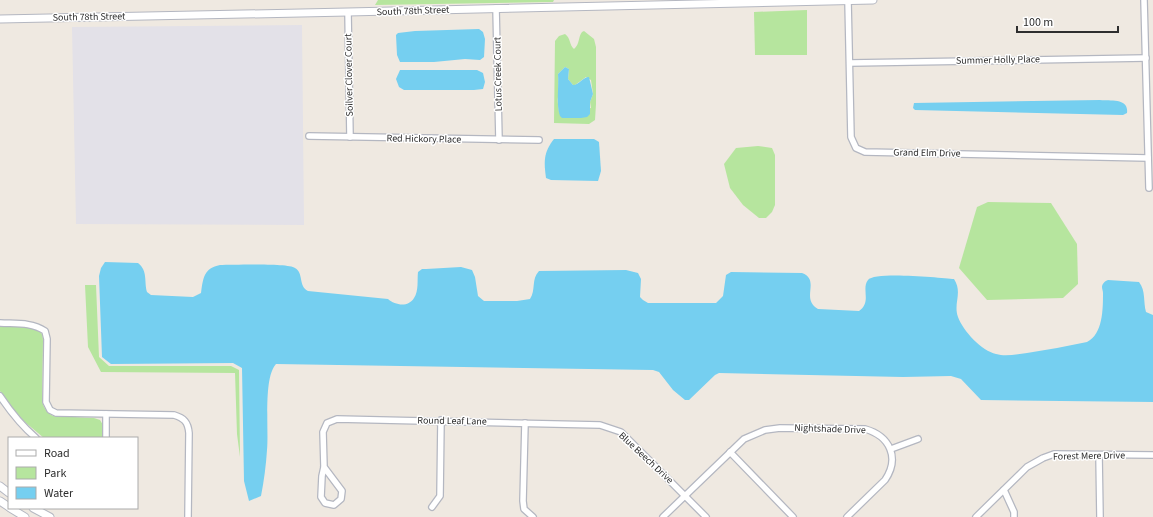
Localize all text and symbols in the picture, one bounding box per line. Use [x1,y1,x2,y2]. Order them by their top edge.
street label: South 78th Street [376,3,450,19]
scale bar [1017,8,1118,34]
street label: South 78th Street [52,9,126,25]
text: 100 m [1023,14,1053,31]
street label: Soilver Clover Court [341,33,357,117]
street label: Lotus Creek Court [490,36,506,111]
street label: Summer Holly Place [956,52,1040,68]
street label: Red Hickory Place [386,131,462,147]
street label: Grand Elm Drive [893,145,961,161]
street label: Round Leaf Lane [417,413,487,429]
street label: Nightshade Drive [794,421,866,437]
street label: Blue Beech Drive [616,429,677,487]
legend [8,437,138,509]
text: Road [44,445,70,462]
street label: Forest Mere Drive [1053,448,1125,464]
text: Park [44,465,66,482]
text: Water [44,485,74,502]

